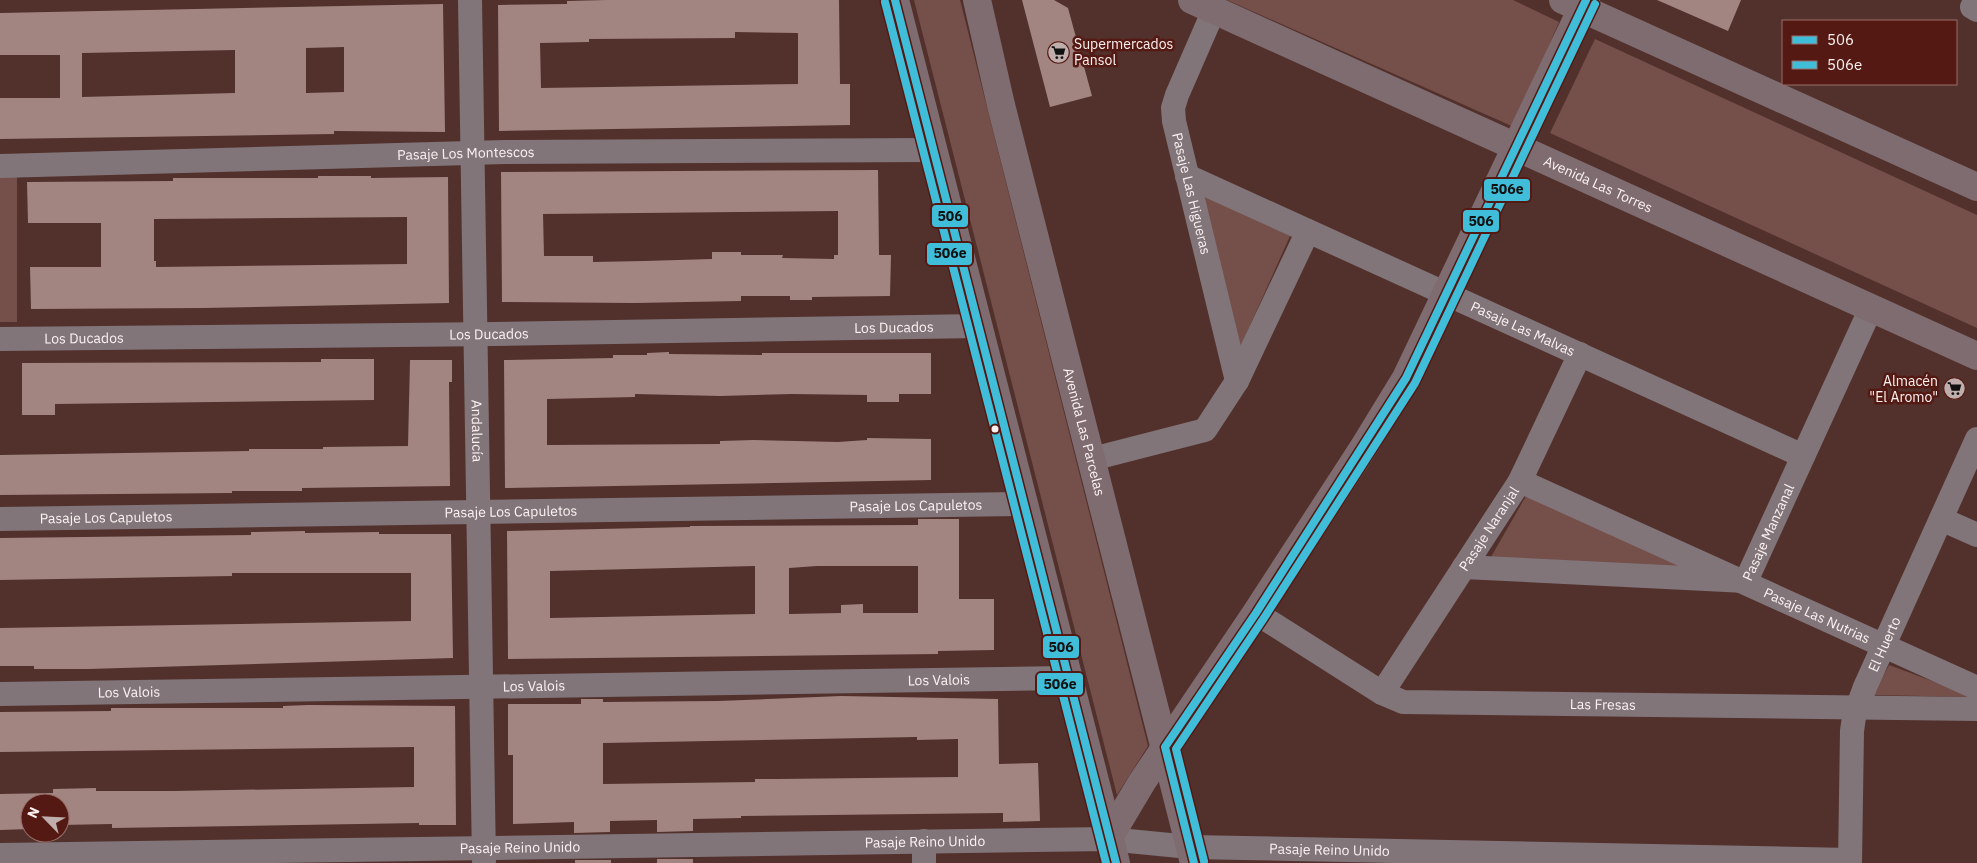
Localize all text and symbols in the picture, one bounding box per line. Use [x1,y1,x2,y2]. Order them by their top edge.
legend [1782,20,1957,85]
text: 506 [1827,30,1854,49]
place label: Supermercados Pansol [1074,35,1173,69]
supermarket icon: Supermercados Pansol [1046,40,1070,64]
text: 506e [1827,55,1862,74]
street label: Pasaje Las Higueras [1168,131,1215,257]
street label: Pasaje Los Montescos [397,143,535,164]
street label: Avenida Las Torres [1541,152,1656,217]
line badge: 506e [1483,178,1531,202]
text: 506e [1490,180,1524,198]
line badge: 506 [931,204,969,228]
text: 506 [937,207,963,225]
line badge: 506 [1462,209,1500,233]
text: 506 [1468,212,1494,230]
line badge: 506e [926,242,973,266]
text: 506e [933,244,967,262]
street label: Pasaje Las Malvas [1468,297,1578,360]
street label: Los Ducados [854,318,934,337]
street label: Los Ducados [449,324,529,343]
street label: Los Ducados [44,329,124,348]
street label: Avenida Las Parcelas [1059,366,1109,498]
place label: Almacén "El Aromo" [1869,372,1938,406]
supermarket icon: Almacén "El Aromo" [1942,377,1966,401]
street label: Andalucía [468,400,487,463]
unlabelled marker [990,424,1000,434]
street label: Pasaje Manzanal [1738,481,1798,584]
street label: Pasaje Naranjal [1455,483,1523,574]
street label: Pasaje Los Capuletos [849,496,983,516]
street label: Pasaje Los Capuletos [444,502,578,521]
street label: Pasaje Los Capuletos [39,507,173,527]
street label: Pasaje Las Nutrias [1761,584,1873,648]
street label: El Huerto [1864,614,1905,675]
line badge: 506 [1042,635,1080,659]
text: 506 [1048,638,1074,656]
street label: Los Valois [908,670,970,689]
line badge: 506e [1036,672,1084,696]
text: 506e [1043,675,1077,693]
street label: Los Valois [503,677,565,695]
street label: Los Valois [98,683,161,702]
street label: Las Fresas [1570,695,1636,714]
north arrow [20,793,70,843]
text: N [23,804,43,821]
street label: Pasaje Reino Unido [864,832,985,852]
street label: Pasaje Reino Unido [460,838,581,857]
street label: Pasaje Reino Unido [1269,840,1390,860]

